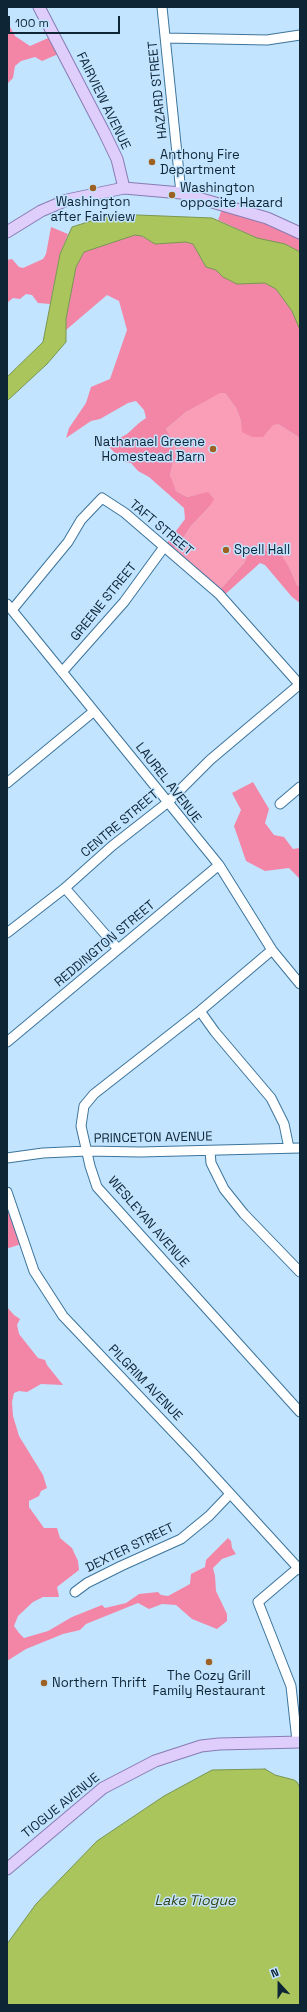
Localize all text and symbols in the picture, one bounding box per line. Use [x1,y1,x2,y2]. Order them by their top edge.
scale bar [10,8,122,34]
text: 100 m [15,15,49,31]
street label: HAZARD STREET [145,40,171,140]
street label: FAIRVIEW AVENUE [73,50,133,152]
place label: Anthony Fire Department [160,147,240,178]
marker: Anthony Fire Department [147,157,157,167]
place label: Washington opposite Hazard [180,180,283,211]
marker: Washington after Fairview [88,183,98,193]
marker: Washington opposite Hazard [167,190,177,200]
place label: Washington after Fairview [51,194,135,225]
place label: Nathanael Greene Homestead Barn [94,434,205,465]
marker: Nathanael Greene Homestead Barn [208,444,218,454]
street label: TAFT STREET [126,497,196,559]
place label: Spell Hall [234,542,290,558]
marker: Spell Hall [221,545,231,555]
street label: GREENE STREET [68,560,140,644]
street label: LAUREL AVENUE [132,740,204,826]
street label: CENTRE STREET [78,787,162,861]
street label: REDDINGTON STREET [52,897,158,991]
street label: PRINCETON AVENUE [93,1129,213,1147]
street label: WESLEYAN AVENUE [104,1173,192,1271]
street label: PILGRIM AVENUE [105,1342,185,1424]
street label: DEXTER STREET [83,1520,177,1576]
marker: The Cozy Grill Family Restaurant [204,1657,214,1667]
place label: The Cozy Grill Family Restaurant [153,1668,265,1699]
place label: Northern Thrift [52,1675,147,1691]
marker: Northern Thrift [39,1678,49,1688]
street label: TIOGUE AVENUE [19,1770,103,1842]
water label: Lake Tiogue [155,1893,235,1909]
north arrow [259,1964,299,2004]
text: N [269,1965,281,1981]

